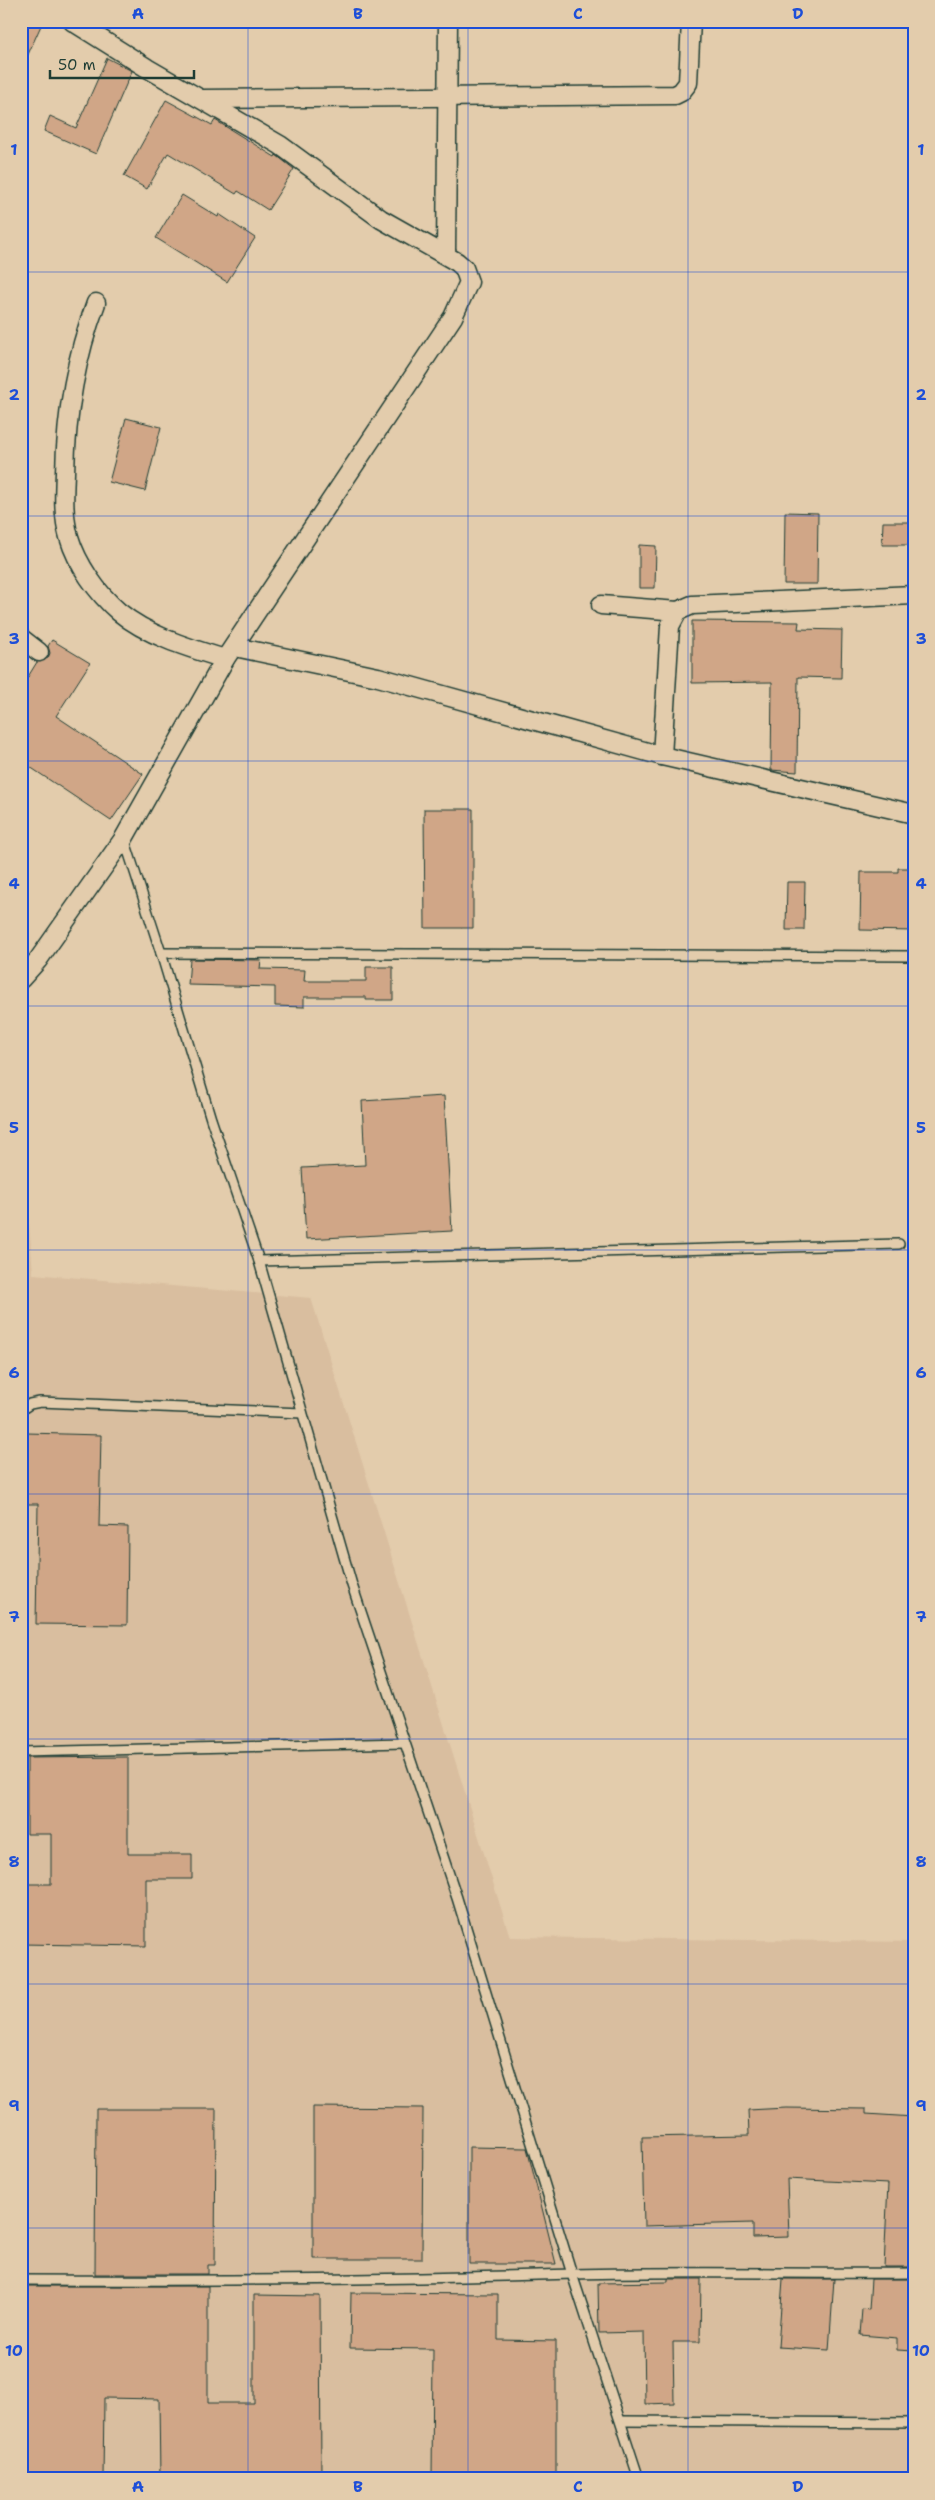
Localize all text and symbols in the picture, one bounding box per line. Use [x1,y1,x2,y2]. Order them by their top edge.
text: A [132,3,144,24]
text: B [353,3,363,24]
text: C [573,3,583,24]
text: D [792,3,804,24]
scale bar [50,48,194,80]
text: 50 m [58,55,96,75]
text: 1 [10,139,18,160]
text: 1 [917,139,925,160]
text: 2 [8,384,20,405]
text: 2 [915,384,927,405]
text: 3 [8,628,20,649]
text: 3 [915,628,927,649]
text: 4 [8,873,20,894]
text: 4 [915,873,927,894]
text: 5 [9,1117,19,1138]
text: 5 [916,1117,926,1138]
text: 6 [8,1362,20,1383]
text: 6 [915,1362,927,1383]
text: 7 [8,1606,20,1627]
text: 7 [915,1606,927,1627]
text: 8 [8,1851,20,1872]
text: 8 [915,1851,927,1872]
text: 9 [8,2095,20,2116]
text: 9 [915,2095,927,2116]
text: 10 [5,2340,23,2361]
text: 10 [912,2340,930,2361]
text: A [132,2476,144,2497]
text: B [353,2476,363,2497]
text: C [573,2476,583,2497]
text: D [792,2476,804,2497]

